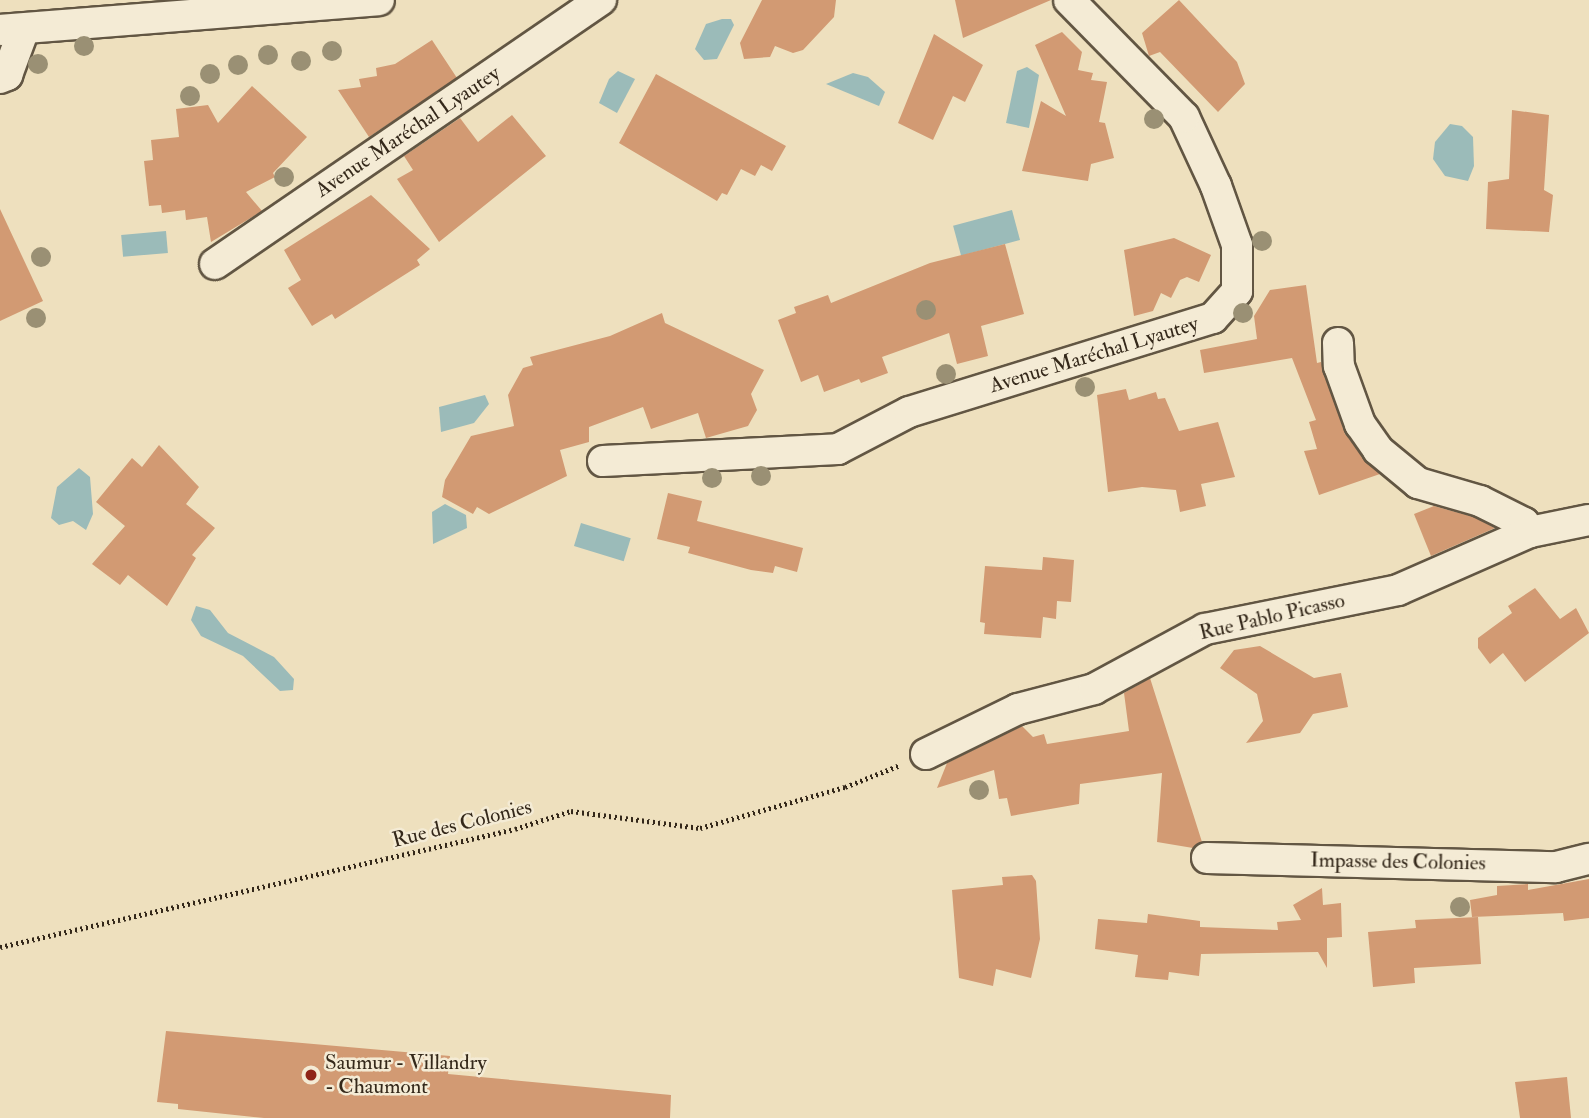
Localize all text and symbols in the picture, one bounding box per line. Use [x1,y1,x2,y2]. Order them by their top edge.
street label: Avenue Maréchal Lyautey [311,61,505,203]
street label: Avenue Maréchal Lyautey [987,311,1201,399]
street label: Rue Pablo Picasso [1197,588,1347,646]
street label: Rue des Colonies [390,795,534,853]
street label: Impasse des Colonies [1310,848,1486,876]
place label: Saumur - Villandry - Chaumont [325,1050,487,1100]
marker: Saumur - Villandry - Chaumont [303,1067,319,1083]

